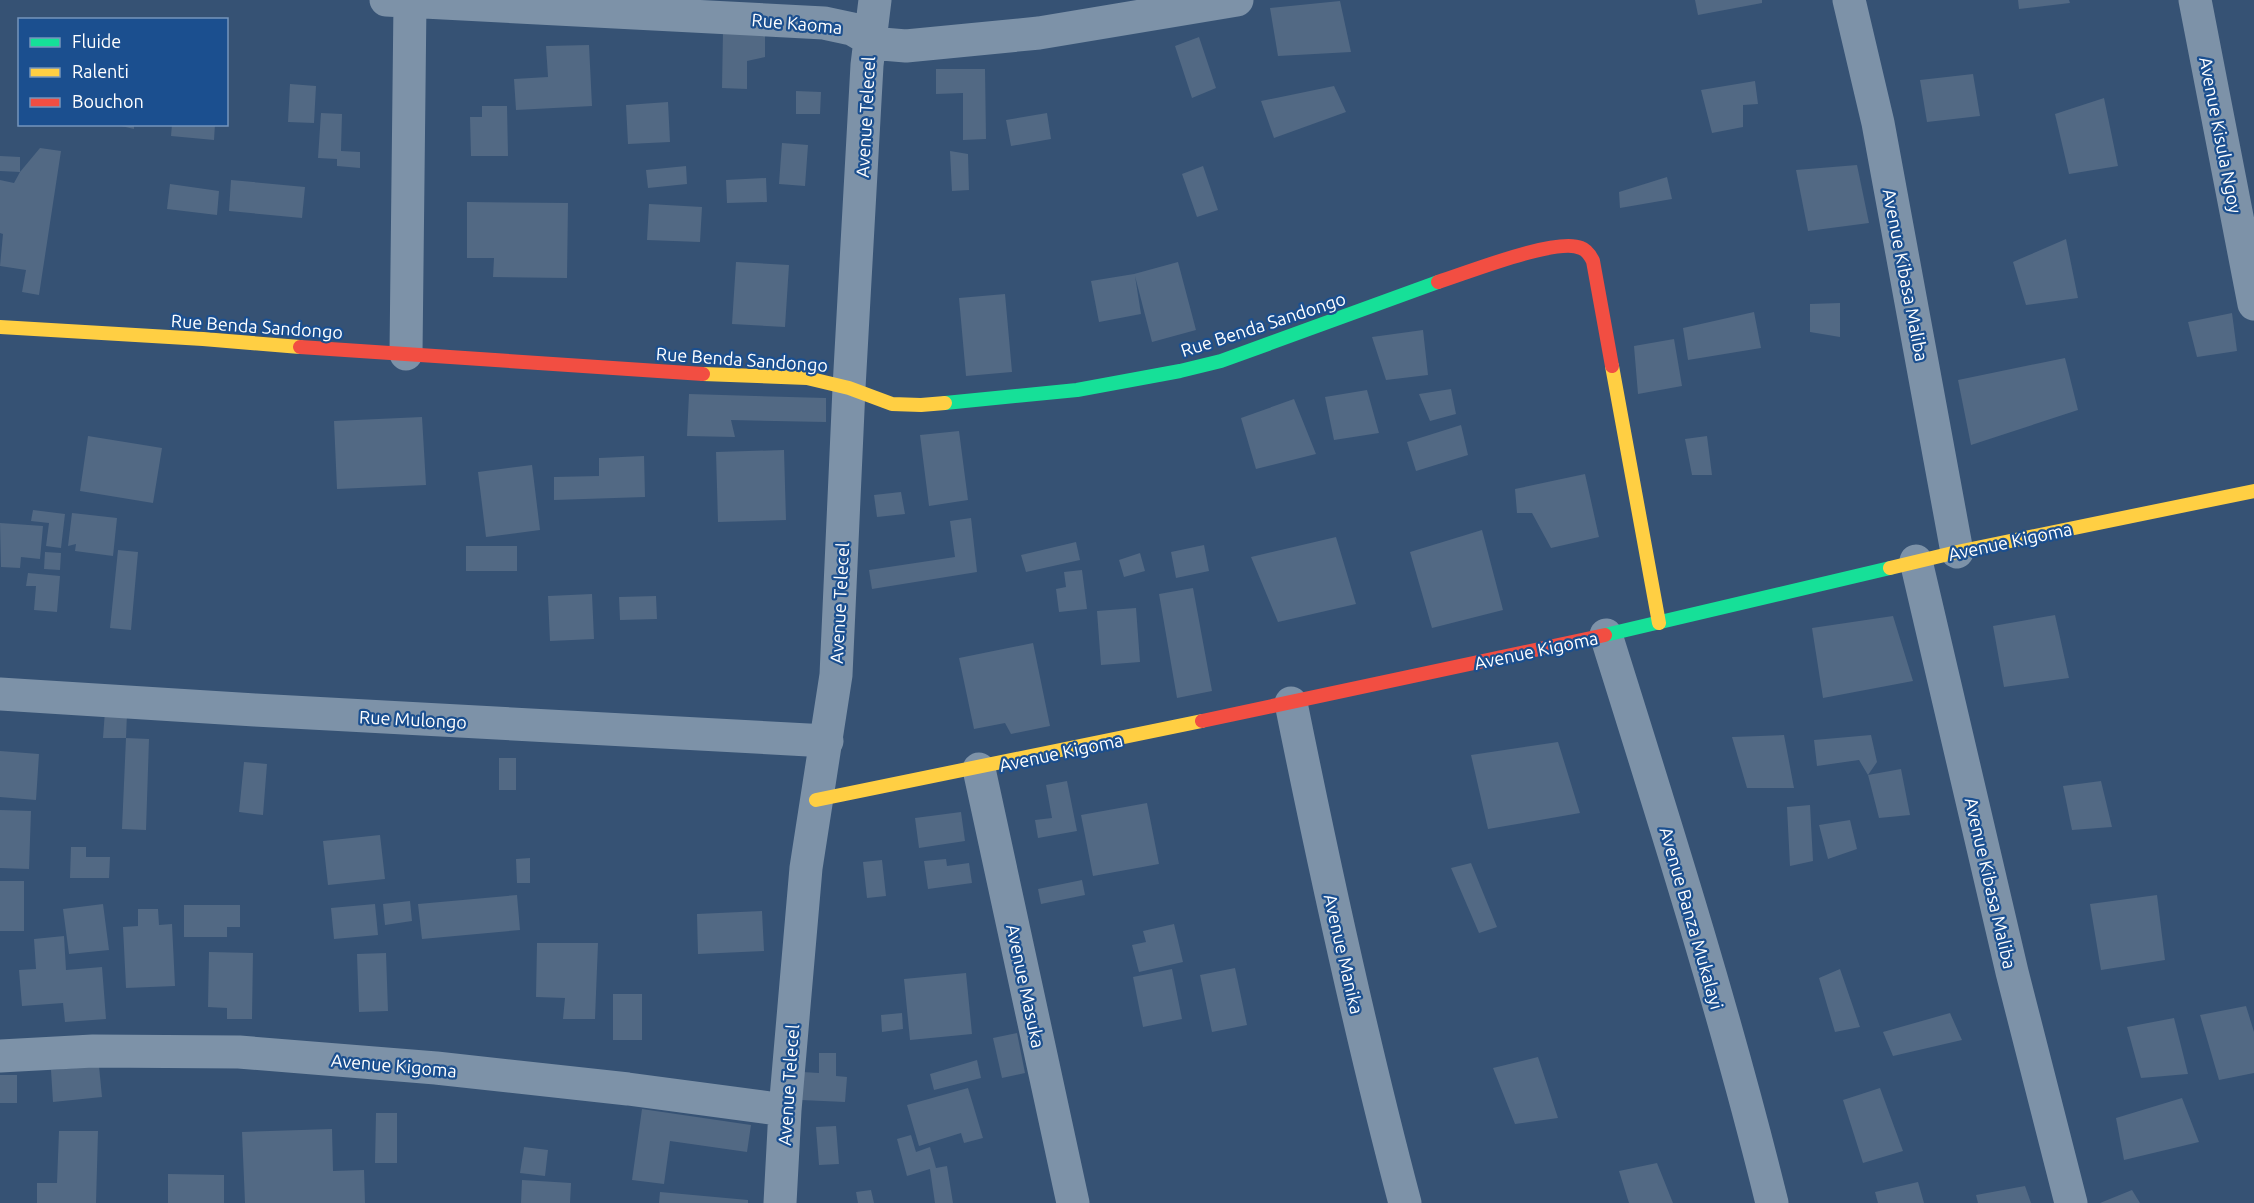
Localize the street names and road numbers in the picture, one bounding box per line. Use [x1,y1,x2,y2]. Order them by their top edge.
street label: Rue Kaoma [751,9,843,37]
street label: Avenue Kisula Ngoy [2196,55,2246,215]
street label: Avenue Telecel [852,56,878,178]
street label: Avenue Kibasa Maliba [1879,187,1933,363]
street label: Rue Benda Sandongo [1178,288,1348,360]
street label: Rue Benda Sandongo [170,310,344,342]
street label: Rue Benda Sandongo [655,343,829,375]
street label: Avenue Kigoma [1946,518,2074,564]
street label: Avenue Telecel [826,542,852,664]
street label: Avenue Kigoma [1472,627,1600,673]
street label: Rue Mulongo [359,706,467,732]
street label: Avenue Kigoma [997,729,1125,775]
street label: Avenue Kibasa Maliba [1962,795,2020,971]
street label: Avenue Banza Mukalayi [1656,825,1728,1011]
street label: Avenue Manika [1320,892,1368,1016]
street label: Avenue Masuka [1003,922,1049,1050]
street label: Avenue Telecel [774,1023,802,1146]
street label: Avenue Kigoma [330,1050,458,1080]

